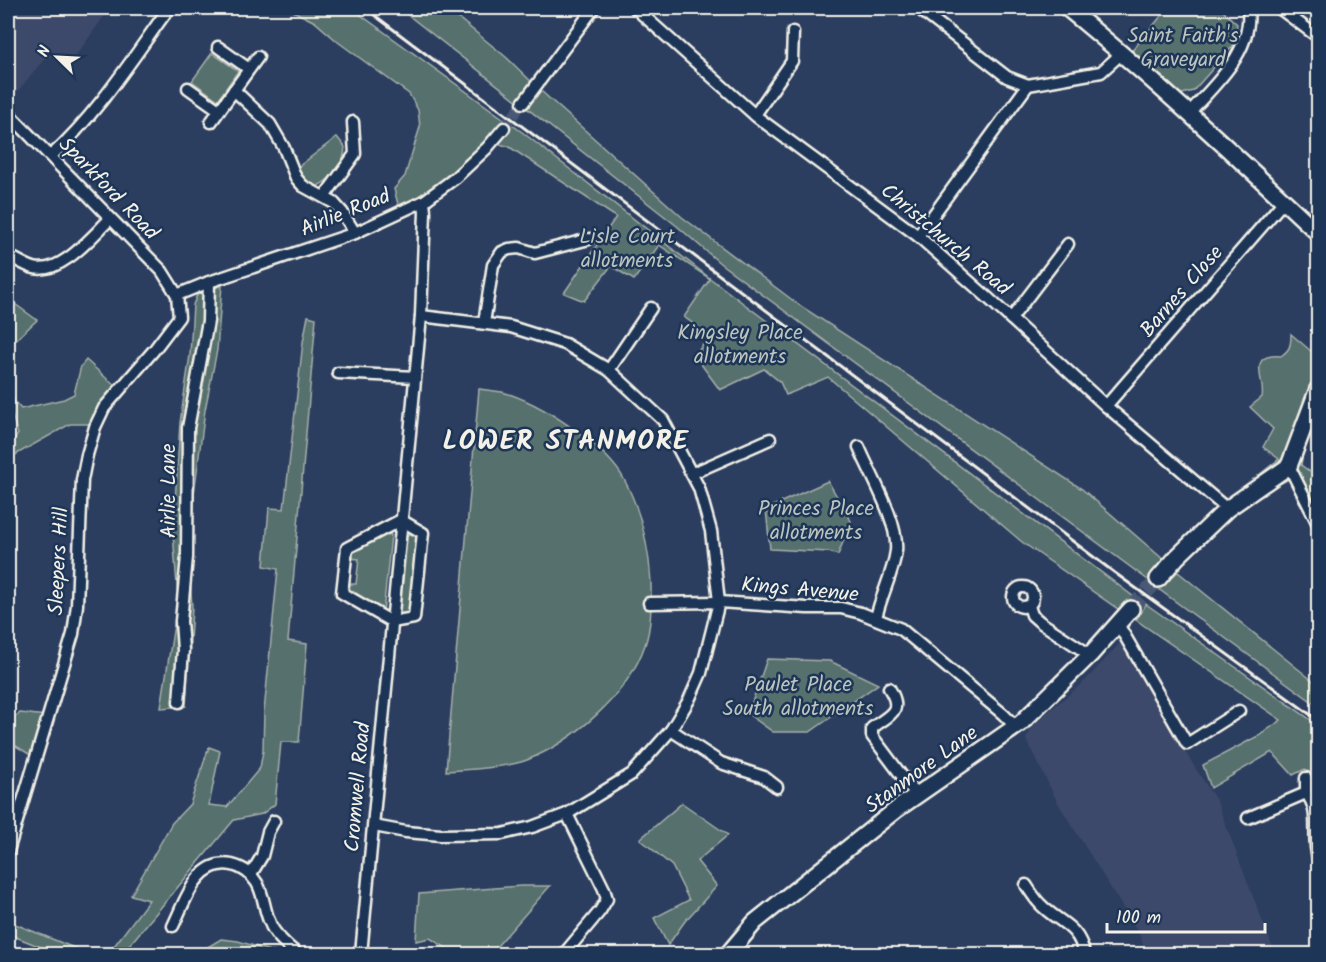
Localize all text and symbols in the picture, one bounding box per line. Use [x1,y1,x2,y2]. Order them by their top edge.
park label: Saint Faith's Graveyard [1128,20,1239,77]
north arrow [27,27,87,87]
text: N [31,42,58,61]
street label: Sparkford Road [50,130,166,249]
street label: Christchurch Road [873,176,1018,305]
street label: Airlie Road [295,180,396,246]
park label: Lisle Court allotments [579,221,676,278]
street label: Barnes Close [1132,238,1232,346]
park label: Kingsley Place allotments [677,317,803,374]
district label: LOWER STANMORE [442,420,690,463]
street label: Airlie Lane [153,443,186,538]
park label: Princes Place allotments [758,493,874,550]
street label: Sleepers Hill [40,506,79,616]
street label: Kings Avenue [740,569,861,612]
park label: Paulet Place South allotments [723,669,873,726]
street label: Stanmore Lane [858,717,986,823]
street label: Cromwell Road [336,720,381,853]
scale bar [1107,896,1264,934]
text: 100 m [1116,904,1161,933]

